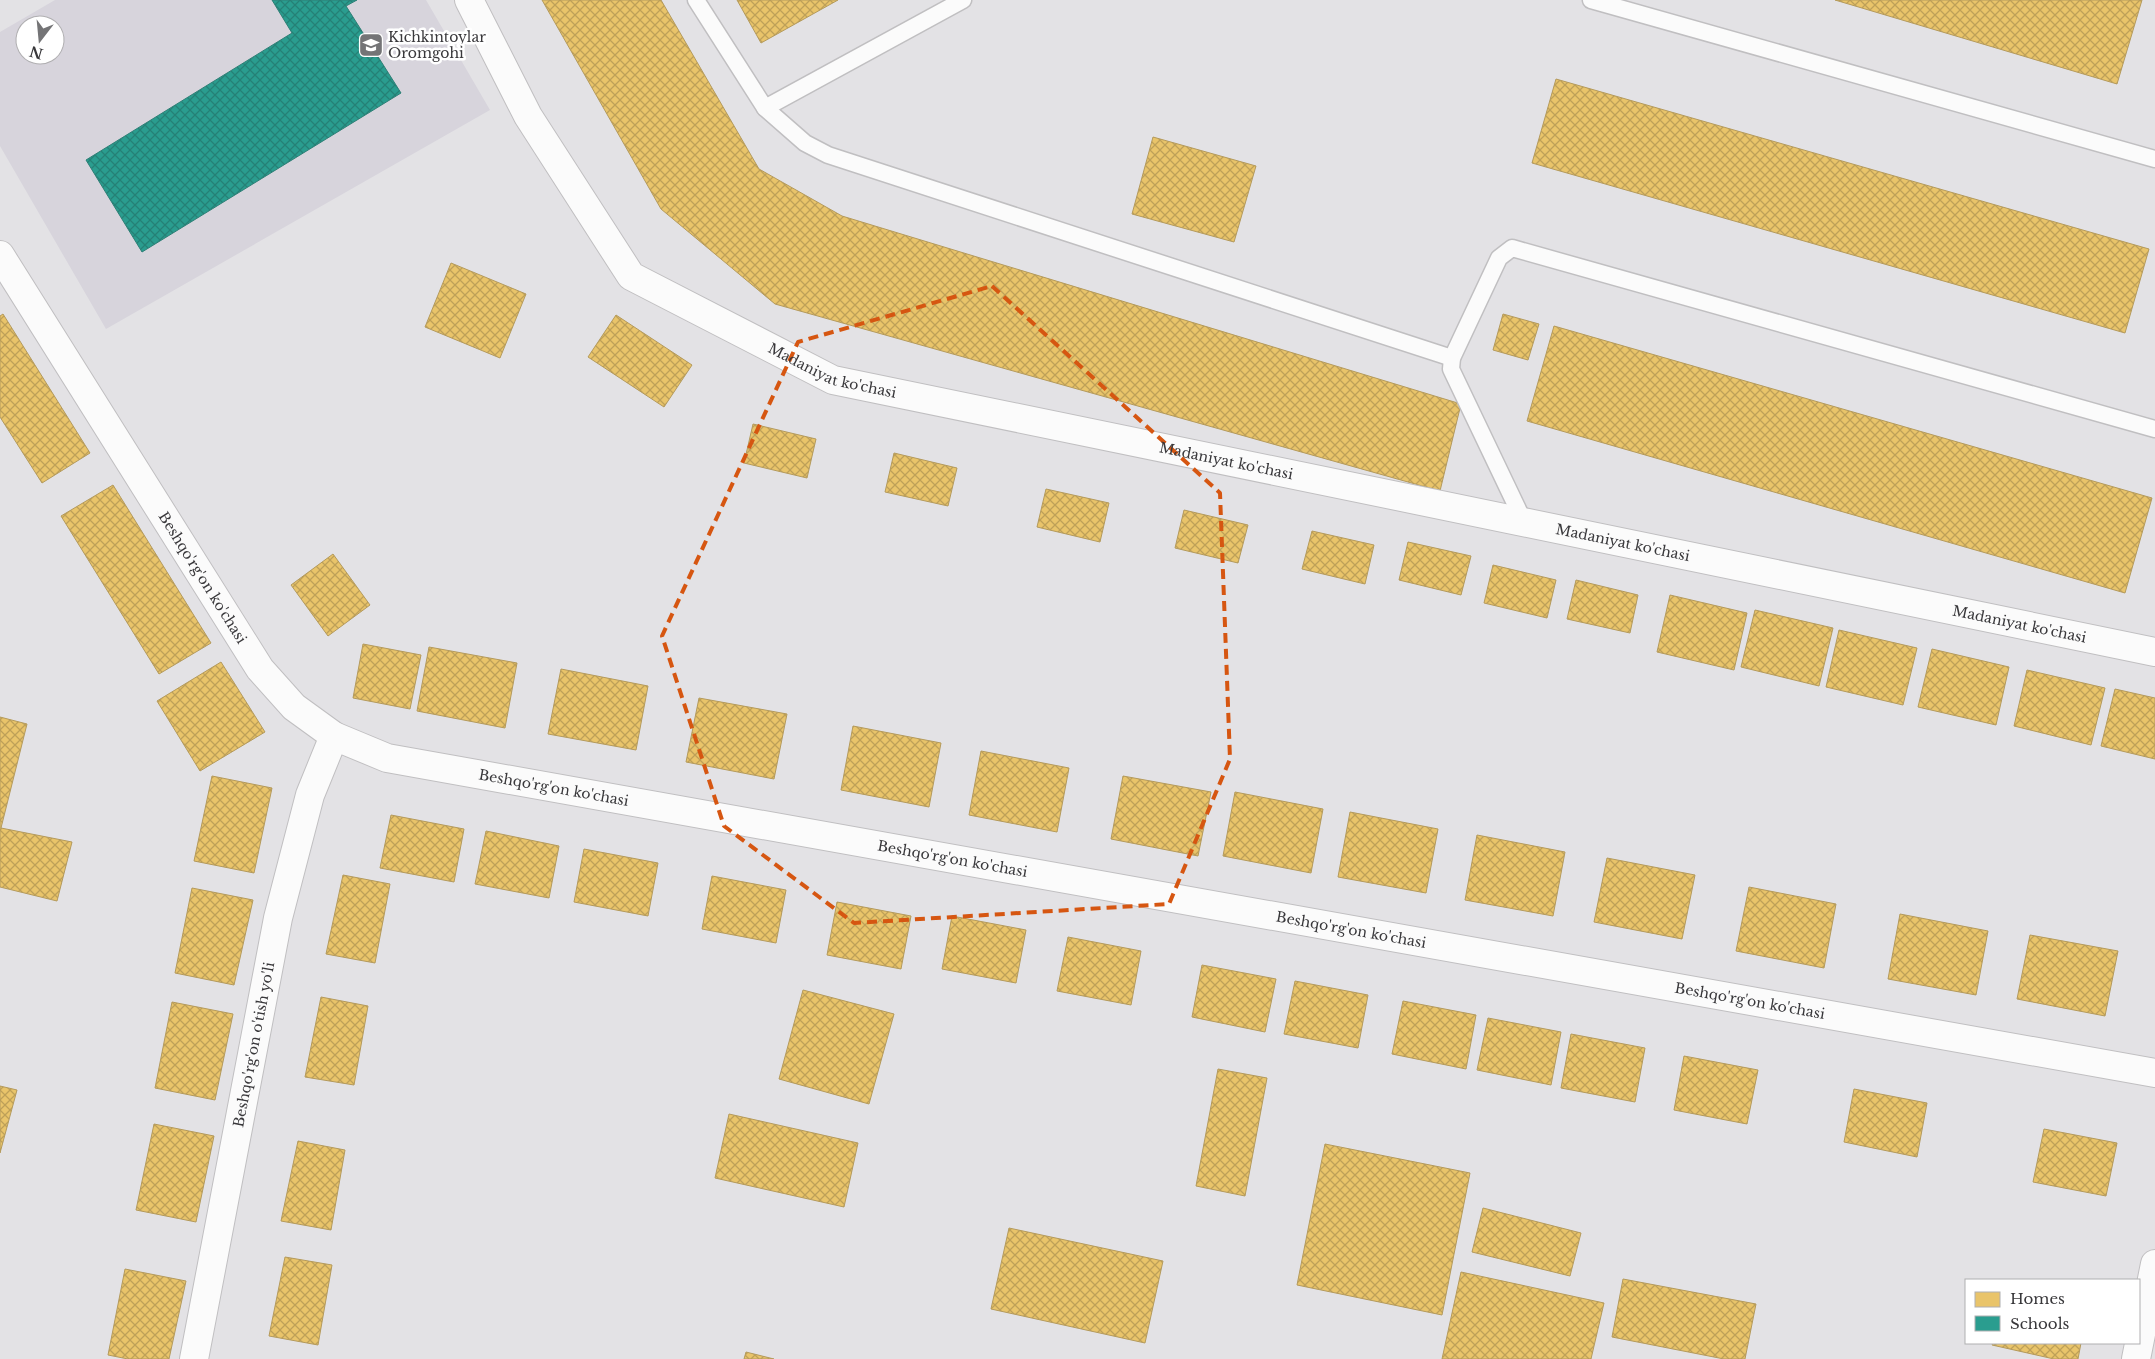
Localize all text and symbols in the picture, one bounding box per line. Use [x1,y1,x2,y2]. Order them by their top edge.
north arrow [15,15,65,65]
place label: Kichkintoylar Oromgohi [388,28,486,62]
school or university icon: Kichkintoylar Oromgohi [358,32,384,58]
text: N [28,42,45,63]
street label: Madaniyat ko'chasi [765,339,898,402]
street label: Madaniyat ko'chasi [1158,438,1295,483]
street label: Beshqo'rg'on ko'chasi [155,508,251,647]
street label: Madaniyat ko'chasi [1554,520,1692,565]
street label: Madaniyat ko'chasi [1951,602,2088,647]
street label: Beshqo'rg'on ko'chasi [477,765,630,810]
street label: Beshqo'rg'on ko'chasi [876,837,1029,881]
street label: Beshqo'rg'on ko'chasi [1275,908,1428,952]
street label: Beshqo'rg'on o'tish yo'li [229,960,278,1129]
street label: Beshqo'rg'on ko'chasi [1673,979,1827,1023]
legend [1965,1279,2140,1344]
text: Homes [2010,1289,2065,1308]
text: Schools [2010,1314,2070,1333]

